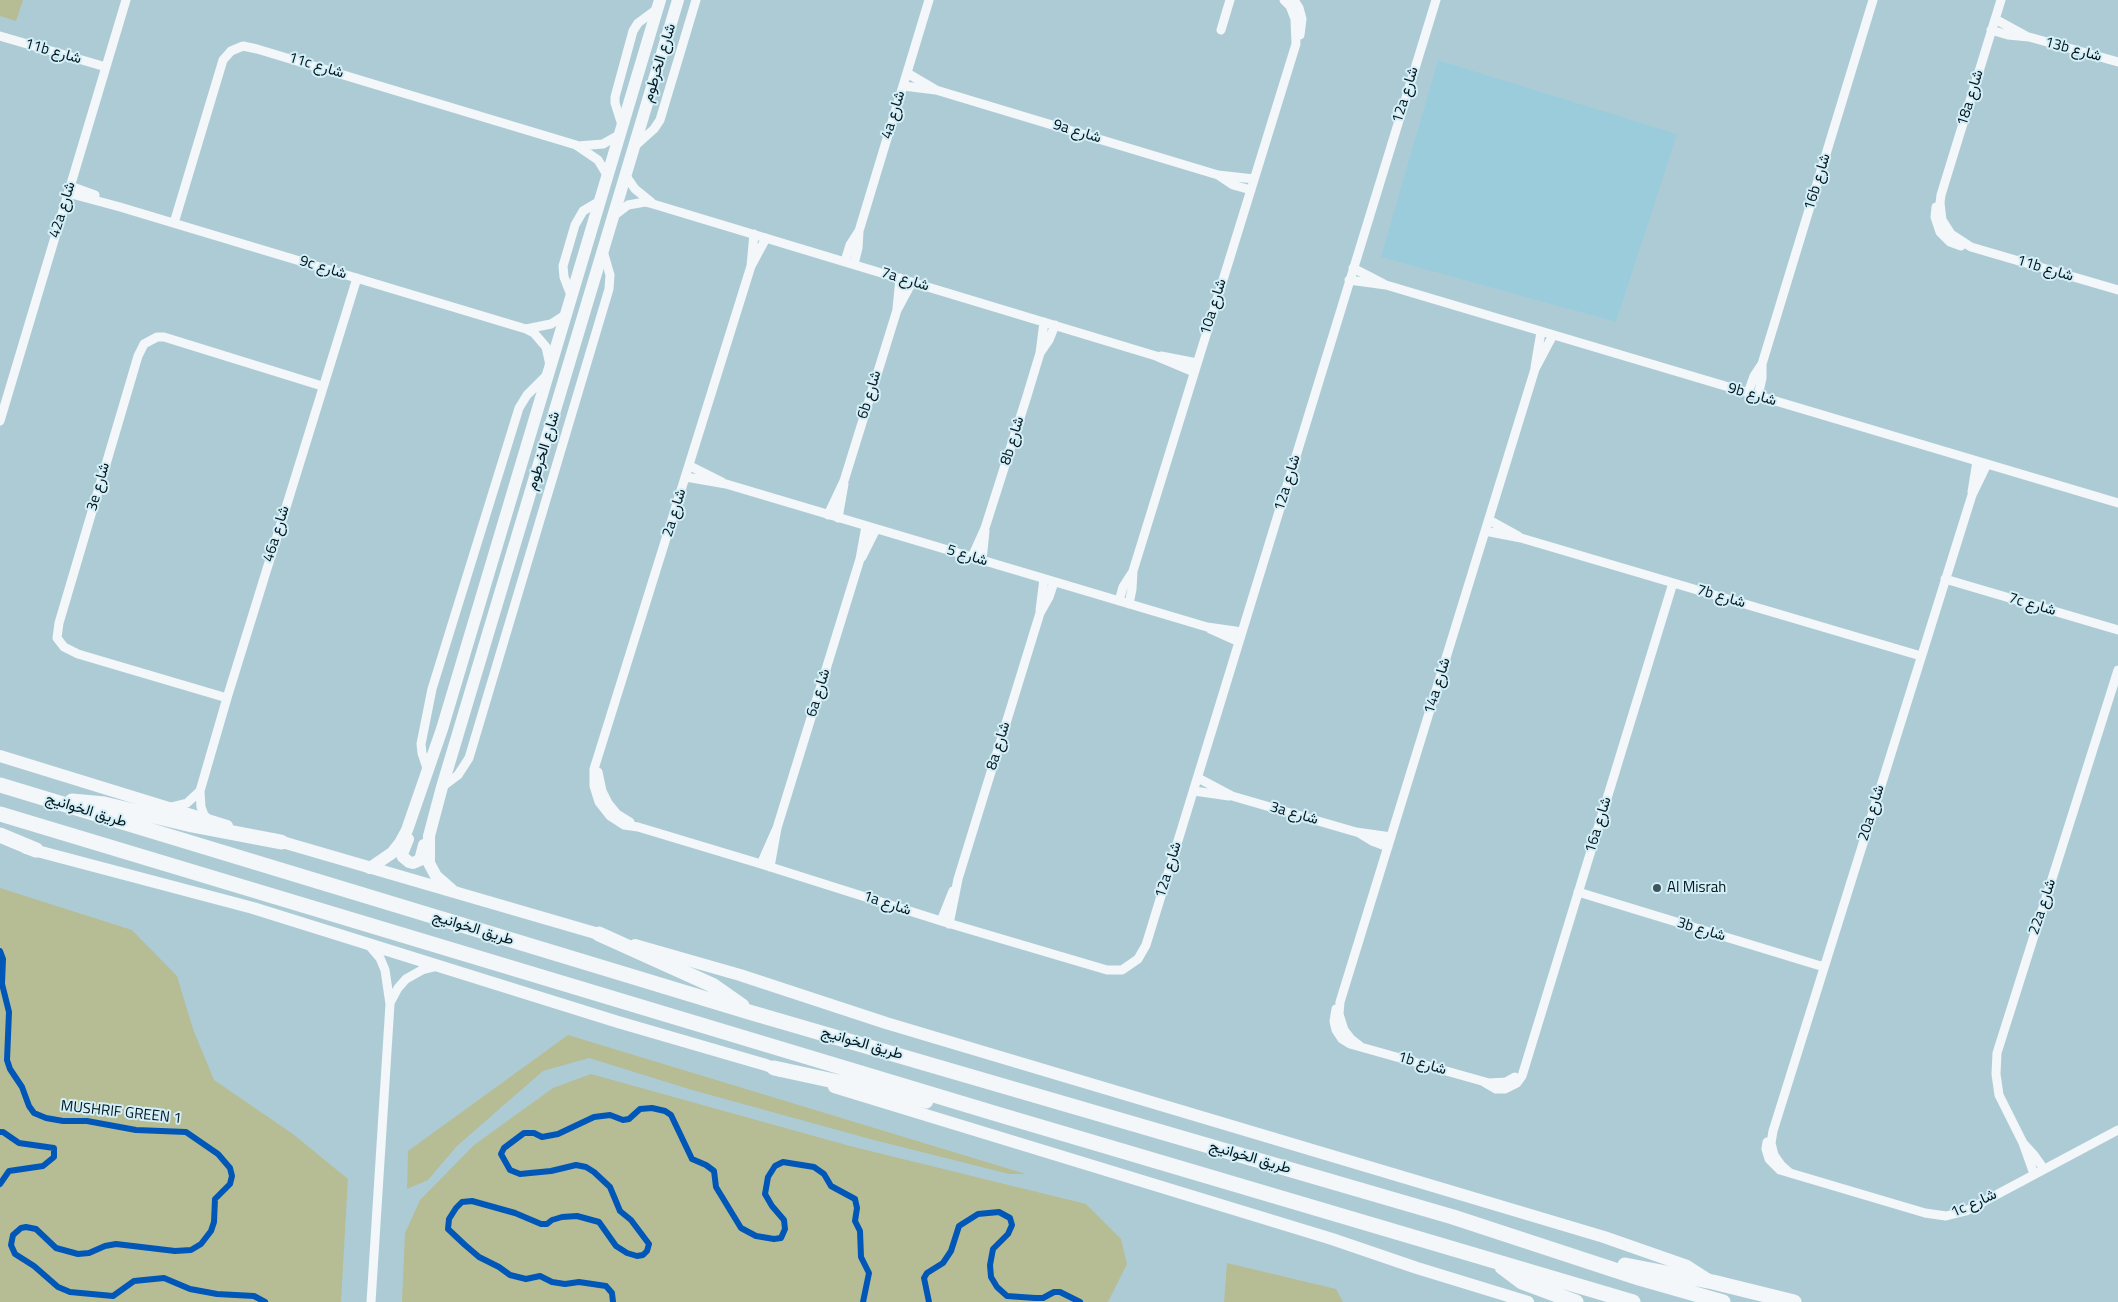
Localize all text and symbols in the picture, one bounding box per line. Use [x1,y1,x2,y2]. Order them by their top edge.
street label: شارع الخرطوم [639,21,681,105]
street label: 13b شارع [2043,34,2103,66]
street label: 11b شارع [23,35,83,69]
street label: 11c شارع [286,49,346,83]
street label: 12a شارع [1389,65,1423,125]
street label: 18a شارع [1954,68,1988,128]
street label: 4a شارع [878,89,910,141]
street label: 9a شارع [1051,116,1103,148]
street label: 16b شارع [1801,152,1835,212]
street label: 42a شارع [46,180,80,240]
street label: 9c شارع [297,252,349,284]
street label: 11b شارع [2015,252,2075,286]
street label: 7a شارع [879,264,931,296]
street label: 10a شارع [1197,277,1231,337]
street label: 6b شارع [854,369,886,421]
street label: 9b شارع [1726,379,1778,411]
street label: شارع الخرطوم [523,409,565,493]
street label: 8b شارع [997,415,1029,467]
street label: 12a شارع [1271,453,1305,513]
street label: 3e شارع [84,461,114,513]
street label: 2a شارع [659,487,691,539]
street label: 46a شارع [260,504,294,564]
street label: شارع 5 [944,541,990,571]
street label: 7b شارع [1695,581,1747,613]
street label: 7c شارع [2006,590,2058,620]
street label: 14a شارع [1421,656,1455,716]
street label: 6a شارع [803,667,835,719]
street label: 8a شارع [983,720,1015,772]
street label: 20a شارع [1855,783,1889,843]
street label: طريق الخوانيج [43,790,129,832]
street label: 16a شارع [1582,795,1616,855]
street label: 3a شارع [1268,799,1320,829]
street label: 12a شارع [1152,840,1186,900]
street label: 22a شارع [2026,877,2060,937]
place label: Al Misrah [1667,879,1726,897]
marker: Al Misrah [1651,882,1663,894]
street label: 1a شارع [861,888,913,920]
street label: طريق الخوانيج [430,908,516,950]
street label: 3b شارع [1675,914,1727,946]
street label: طريق الخوانيج [819,1024,905,1064]
street label: 1b شارع [1396,1048,1448,1080]
street label: MUSHRIF GREEN 1 [60,1098,182,1128]
street label: طريق الخوانيج [1207,1138,1293,1178]
street label: 1c شارع [1948,1186,2000,1222]

